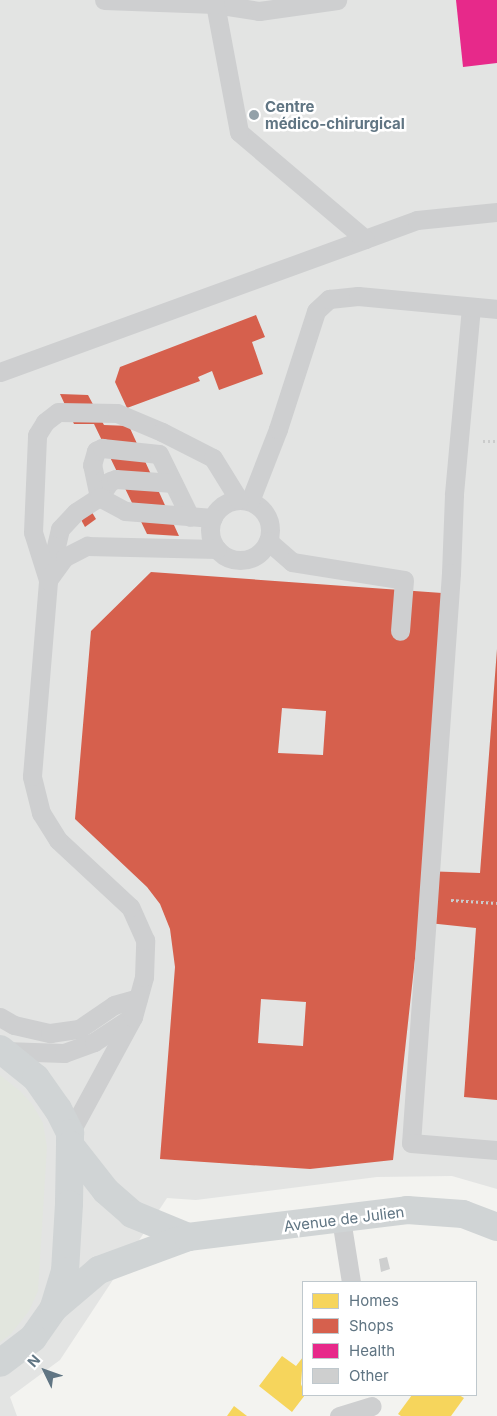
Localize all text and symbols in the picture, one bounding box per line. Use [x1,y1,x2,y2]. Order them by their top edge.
place label: Centre médico-chirurgical [265,97,405,132]
marker: Centre médico-chirurgical [247,108,261,122]
street label: Avenue de Julien [283,1203,405,1235]
legend [302,1281,477,1396]
text: Homes [349,1291,399,1310]
text: Shops [349,1316,394,1335]
text: Health [349,1341,395,1360]
north arrow [20,1346,70,1396]
text: N [24,1351,43,1370]
text: Other [349,1366,389,1385]

